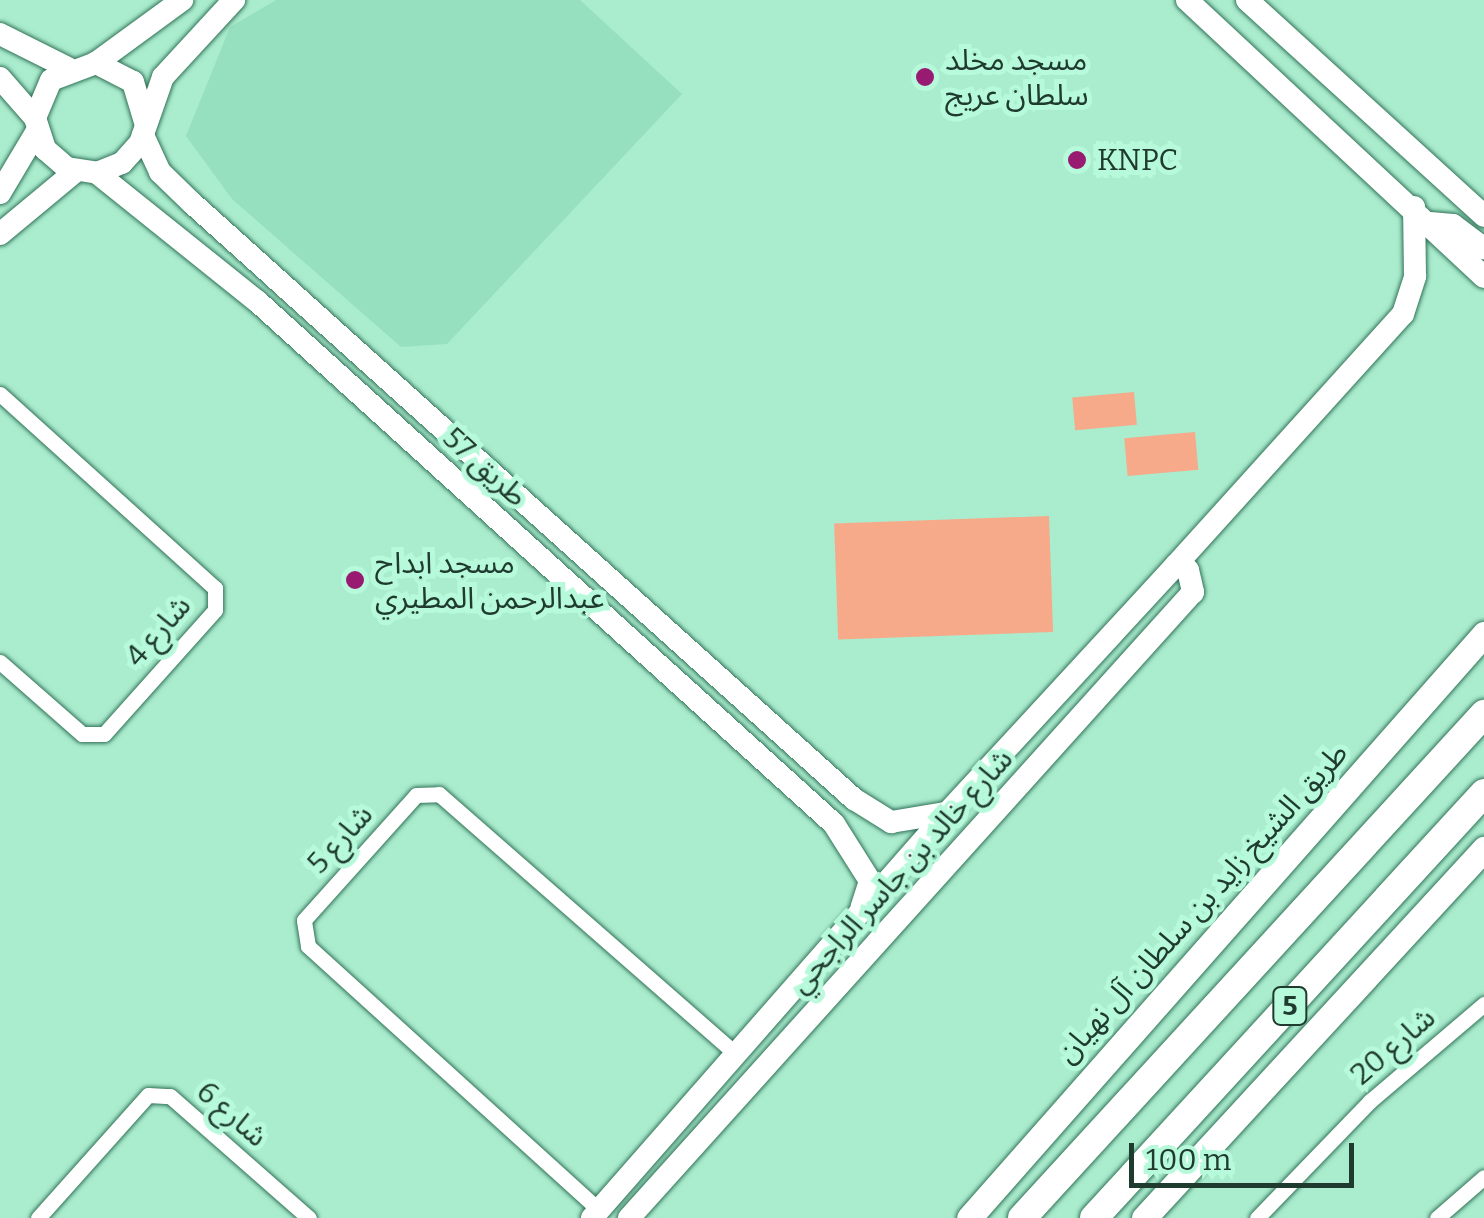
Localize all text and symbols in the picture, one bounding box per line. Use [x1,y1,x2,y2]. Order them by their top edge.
place label: مسجد مخلد سلطان عريج [945,42,1089,112]
marker: مسجد مخلد سلطان عريج [914,66,936,88]
place label: KNPC [1097,142,1178,178]
marker: KNPC [1066,149,1088,171]
street label: طريق 57 [435,420,535,514]
place label: مسجد ابداح عبدالرحمن المطيري [375,545,604,616]
marker: مسجد ابداح عبدالرحمن المطيري [344,569,366,591]
street label: شارع 4 [118,588,198,674]
street label: طريق الشيخ زايد بن سلطان آل نهيان [1049,735,1355,1071]
street label: شارع خالد بن جاسر الراجحي [782,741,1020,1001]
street label: شارع 5 [300,797,380,881]
road number: 5 [1270,983,1310,1029]
street label: شارع 20 [1343,1000,1443,1092]
street label: شارع 6 [189,1073,275,1155]
scale bar [1134,1123,1359,1185]
text: 100 m [1146,1142,1231,1178]

